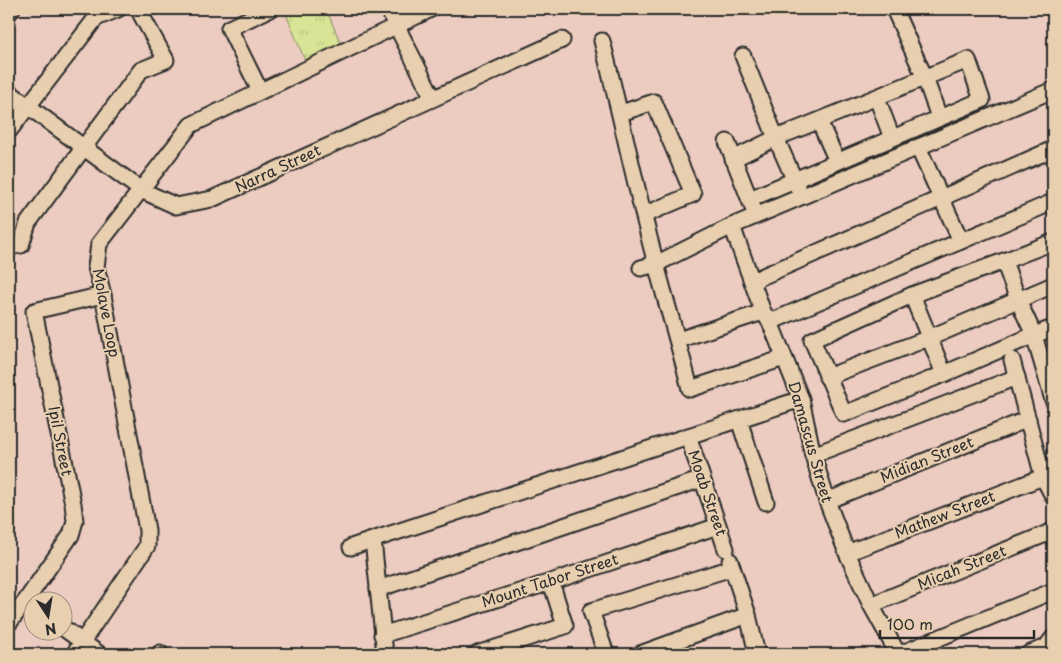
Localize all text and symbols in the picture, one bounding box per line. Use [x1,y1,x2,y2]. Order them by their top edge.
street label: Narra Street [231,138,324,198]
street label: Molave Loop [88,266,127,359]
street label: Damascus Street [783,378,840,505]
street label: Ipil Street [43,404,80,478]
street label: Midian Street [876,429,977,488]
street label: Moab Street [683,446,734,539]
street label: Mathew Street [891,484,998,543]
street label: Micah Street [914,538,1009,595]
street label: Mount Tabor Street [478,547,621,613]
north arrow [22,590,72,640]
scale bar [880,608,1033,640]
text: 100 m [887,612,933,635]
text: N [43,618,58,641]

